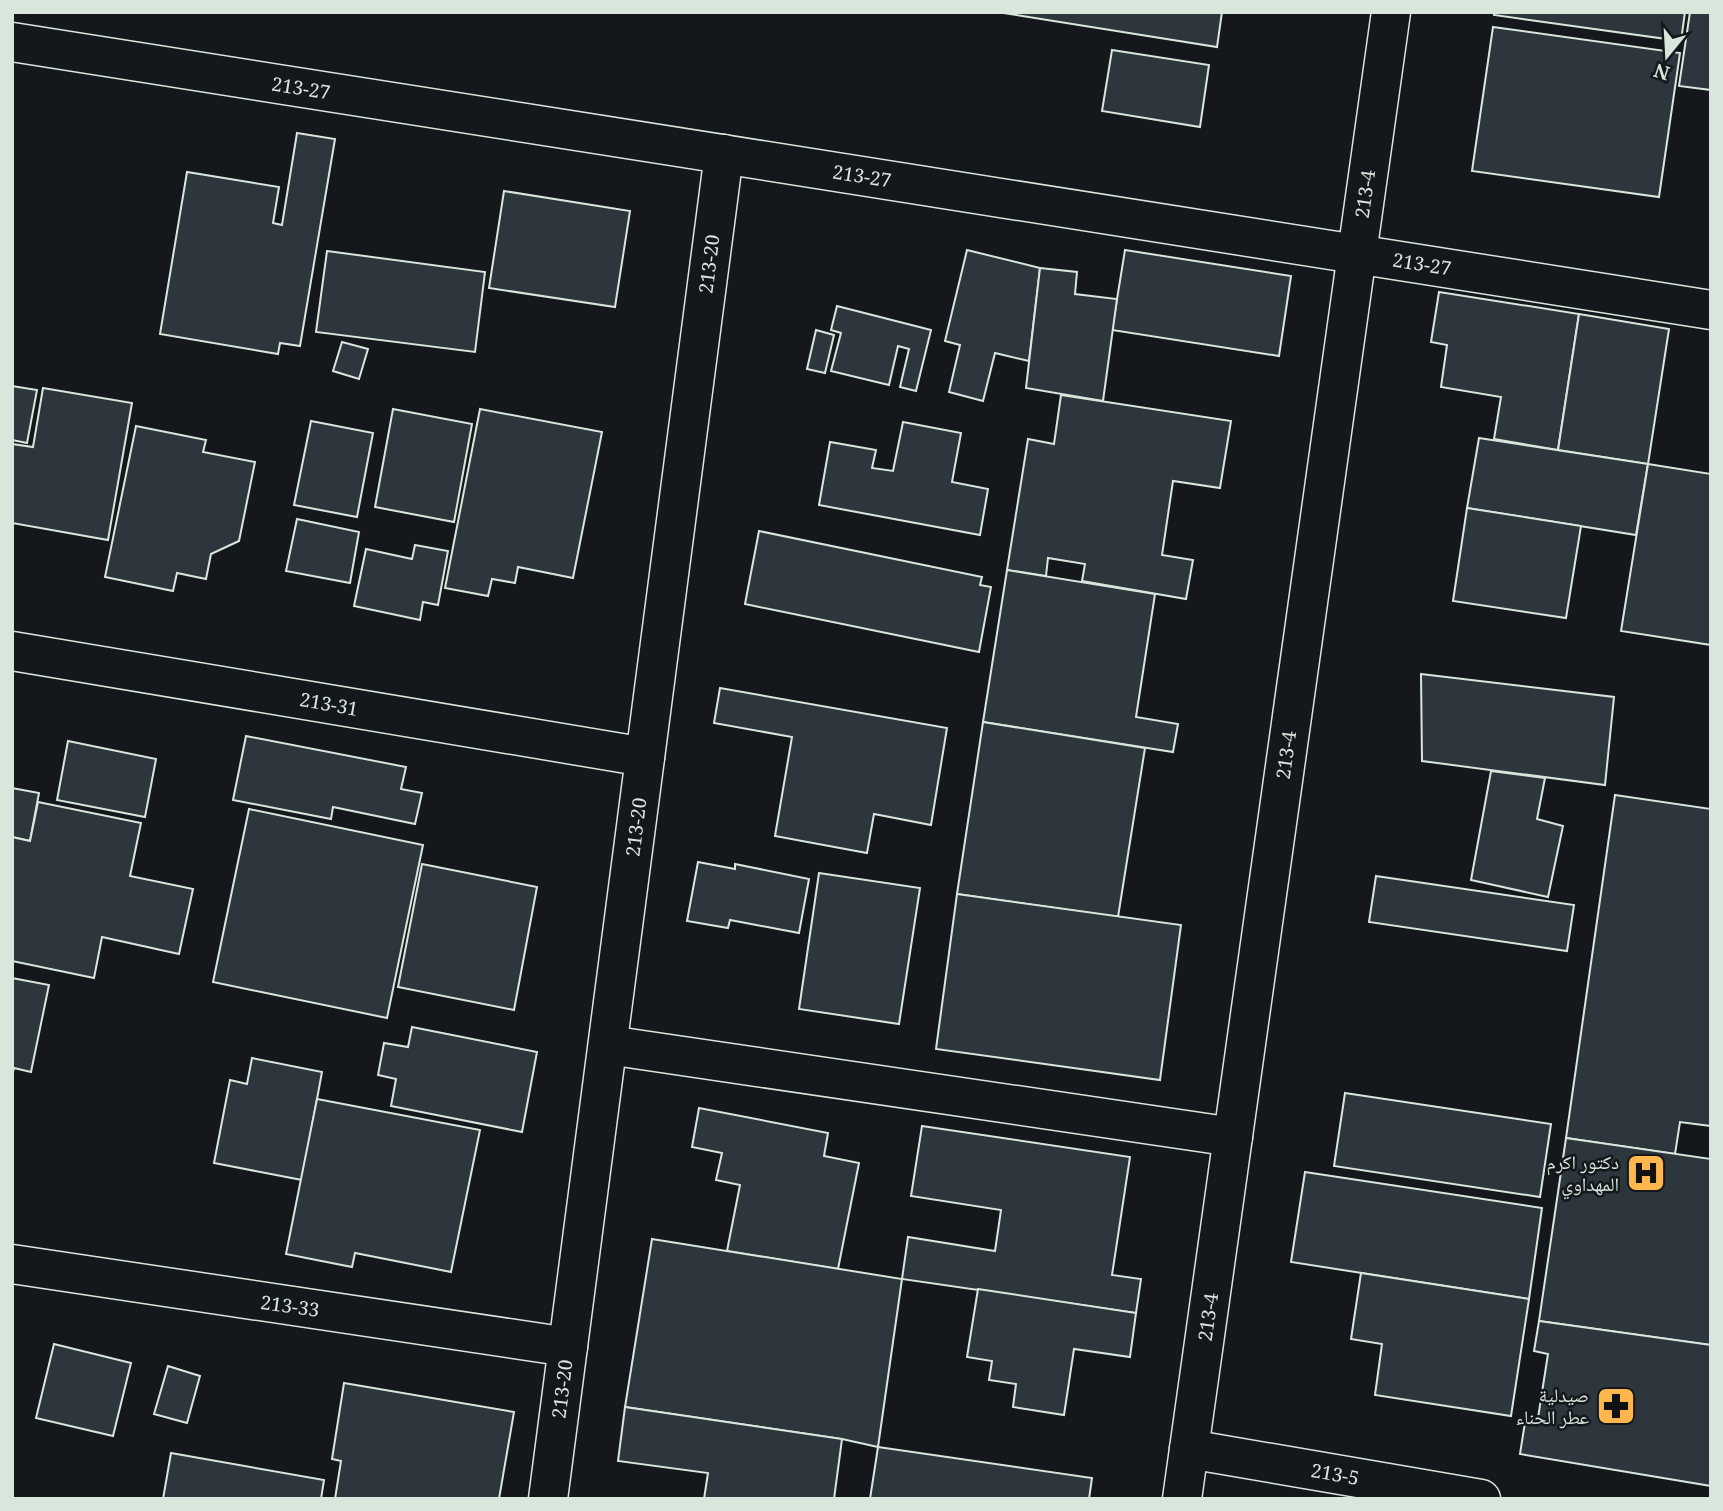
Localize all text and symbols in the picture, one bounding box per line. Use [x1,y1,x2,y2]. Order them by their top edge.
north arrow [1632,21,1702,91]
text: N [1651,52,1675,87]
street label: 213-27 [269,71,332,111]
street label: 213-27 [830,159,893,199]
street label: 213-4 [1349,168,1387,221]
street label: 213-20 [693,233,731,296]
street label: 213-27 [1390,247,1453,287]
street label: 213-31 [297,686,360,728]
street label: 213-4 [1270,729,1308,782]
street label: 213-20 [620,796,658,859]
place label: دكتور اكرم المهداوي [1547,1149,1619,1203]
hospital icon: دكتور اكرم المهداوي [1625,1152,1667,1194]
street label: 213-33 [258,1289,321,1329]
street label: 213-4 [1192,1291,1230,1344]
street label: 213-20 [546,1358,584,1421]
place label: صيدلية عطر الحناء [1516,1382,1589,1436]
pharmacy icon: صيدلية عطر الحناء [1595,1385,1637,1427]
street label: 213-5 [1308,1457,1361,1497]

